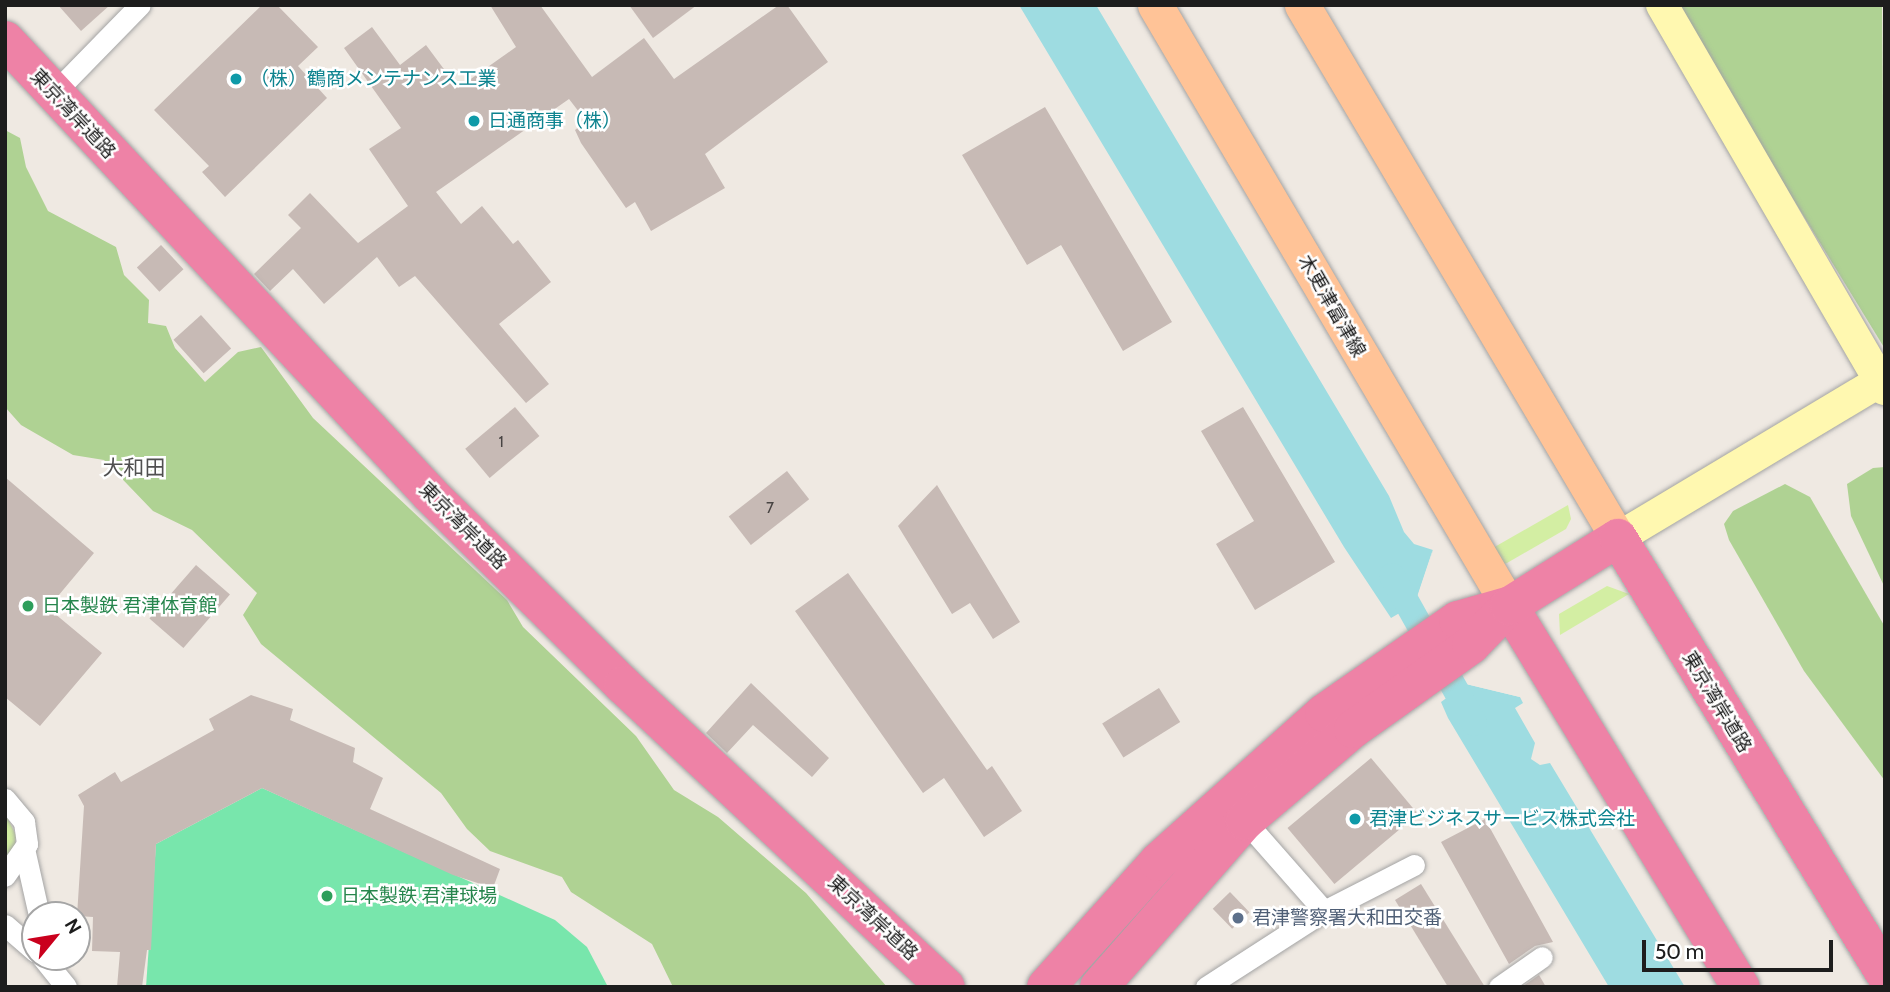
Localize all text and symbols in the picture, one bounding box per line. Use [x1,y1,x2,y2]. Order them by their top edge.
street label: 東京湾岸道路 [26,65,120,163]
place label: （株）鶴商メンテナンス工業 [250,68,497,90]
marker: （株）鶴商メンテナンス工業 [228,71,244,87]
place label: 日通商事（株） [488,110,621,132]
marker: 日通商事（株） [466,113,482,129]
street label: 木更津富津線 [1294,251,1370,361]
house number: 1 [498,432,504,452]
district label: 大和田 [103,455,165,481]
street label: 東京湾岸道路 [415,478,511,574]
house number: 7 [766,498,774,518]
place label: 日本製鉄 君津体育館 [42,595,217,617]
marker: 日本製鉄 君津体育館 [20,598,36,614]
street label: 東京湾岸道路 [1678,647,1756,757]
place label: 君津ビジネスサービス株式会社 [1369,808,1635,830]
marker: 君津ビジネスサービス株式会社 [1347,811,1363,827]
street label: 東京湾岸道路 [824,871,922,965]
place label: 日本製鉄 君津球場 [341,885,497,907]
marker: 日本製鉄 君津球場 [319,888,335,904]
north arrow [21,901,91,971]
place label: 君津警察署大和田交番 [1252,907,1442,929]
marker: 君津警察署大和田交番 [1230,910,1246,926]
text: N [60,915,86,938]
scale bar [1645,926,1836,970]
text: 50 m [1655,939,1704,964]

